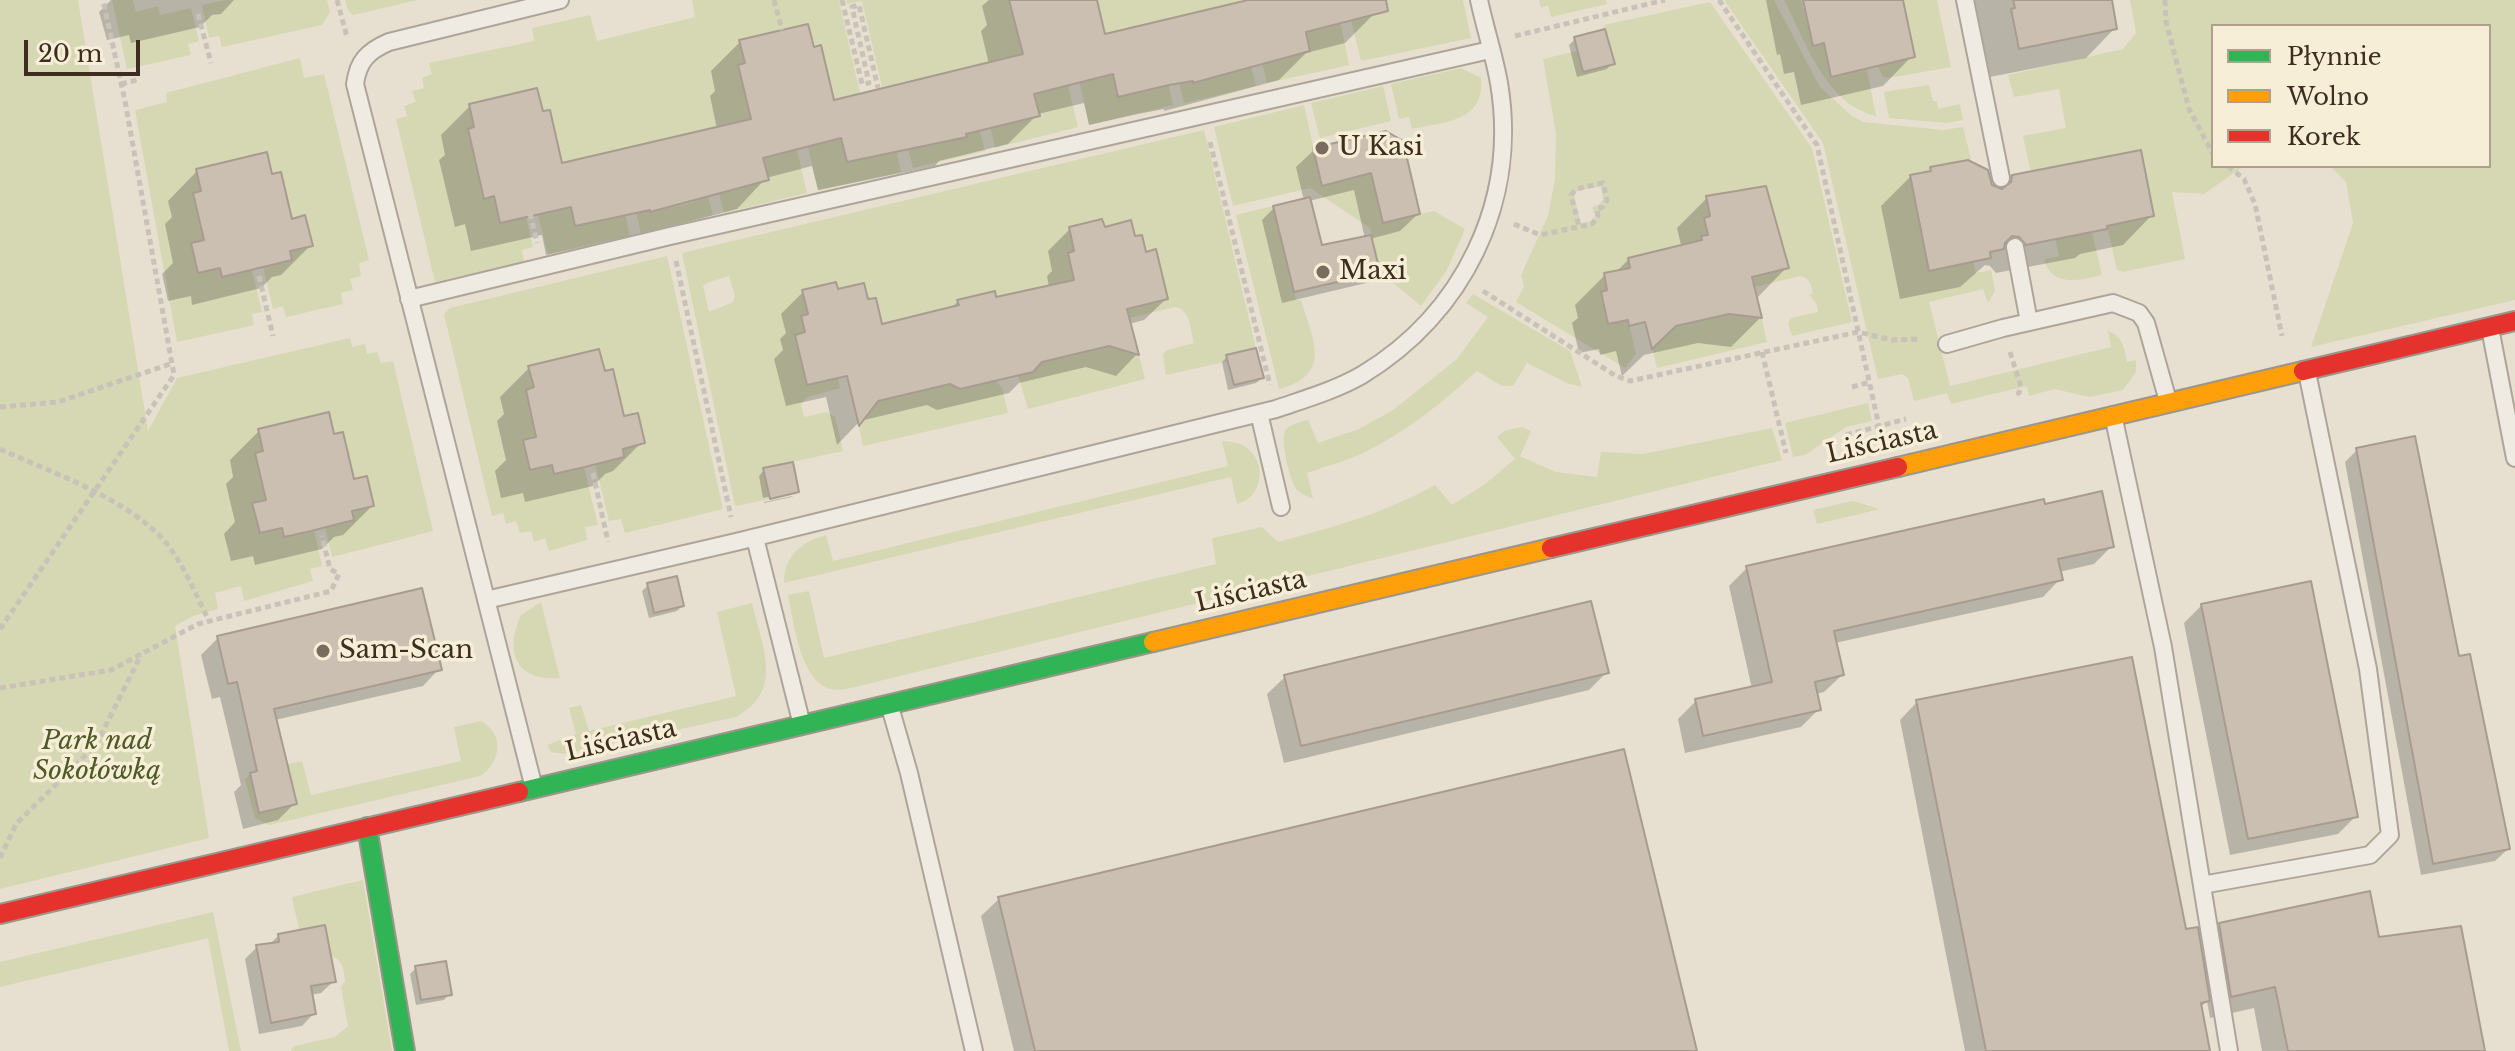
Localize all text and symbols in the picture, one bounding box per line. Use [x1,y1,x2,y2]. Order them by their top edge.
scale bar [28,24,144,74]
legend [2211,24,2491,168]
text: 20 m [38,39,103,68]
text: Płynnie [2287,42,2382,71]
text: Wolno [2287,82,2369,111]
text: Korek [2287,122,2360,151]
place label: U Kasi [1338,132,1423,164]
marker: U Kasi [1313,139,1331,157]
place label: Maxi [1339,256,1406,288]
marker: Maxi [1314,263,1332,281]
street label: Liściasta [1824,415,1940,471]
street label: Liściasta [1193,564,1309,620]
place label: Sam-Scan [339,635,473,667]
marker: Sam-Scan [314,642,332,660]
street label: Liściasta [563,713,679,769]
park label: Park nad Sokołówką [33,726,161,788]

